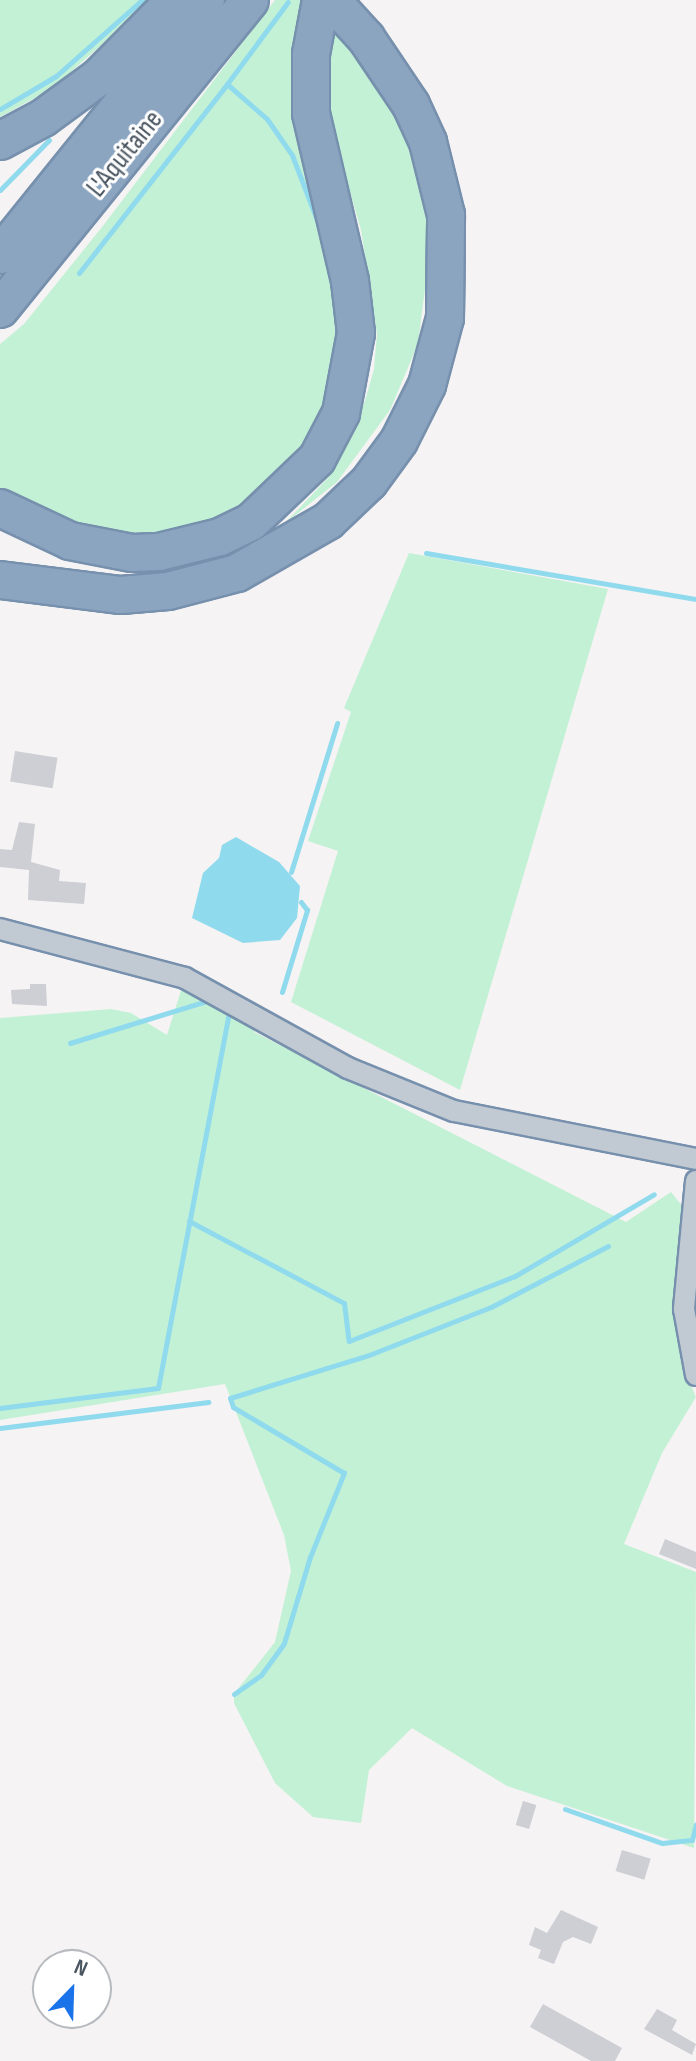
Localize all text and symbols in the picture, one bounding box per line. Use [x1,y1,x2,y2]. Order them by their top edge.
street label: L'Aquitaine [80,104,170,204]
north arrow [32,1949,112,2029]
text: N [70,1954,91,1983]

